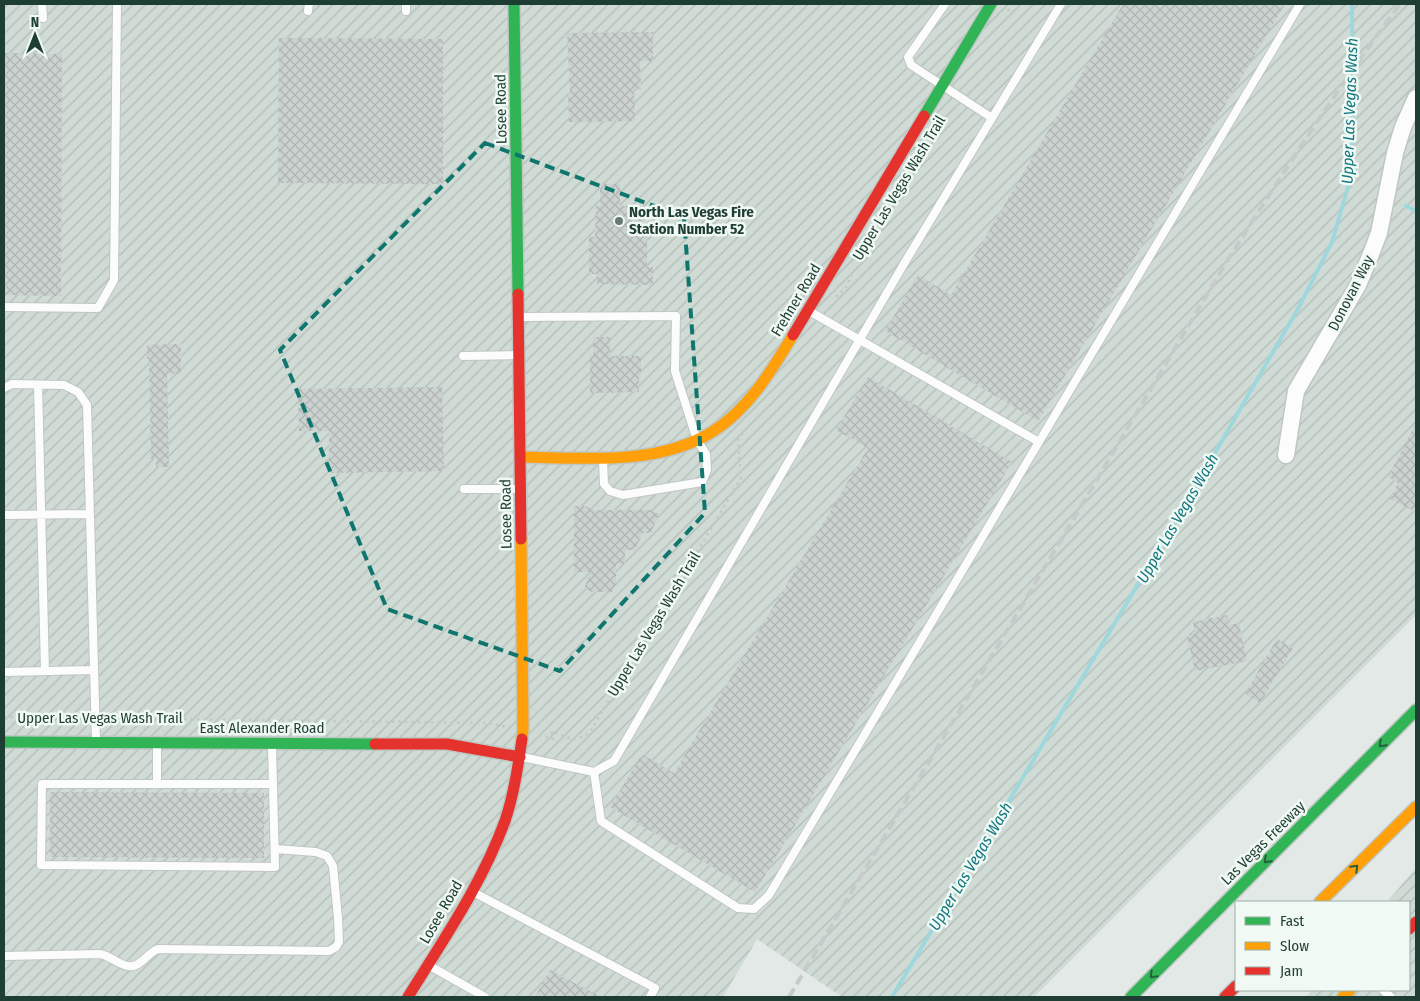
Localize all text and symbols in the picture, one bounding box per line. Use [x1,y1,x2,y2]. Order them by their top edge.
north arrow [10,10,60,60]
text: N [31,14,39,31]
water label: Upper Las Vegas Wash [1337,38,1362,184]
street label: Losee Road [491,74,511,144]
street label: Upper Las Vegas Wash Trail [849,112,949,264]
place label: North Las Vegas Fire Station Number 52 [629,203,754,238]
marker: North Las Vegas Fire Station Number 52 [613,215,625,227]
street label: Donovan Way [1324,252,1378,334]
street label: Frehner Road [767,260,825,340]
water label: Upper Las Vegas Wash [1133,450,1222,586]
street label: Losee Road [496,479,516,549]
street label: Upper Las Vegas Wash Trail [604,548,704,700]
street label: Upper Las Vegas Wash Trail [17,709,183,727]
street label: East Alexander Road [200,719,324,737]
one-way arrow [1379,739,1388,748]
street label: Las Vegas Freeway [1217,797,1309,889]
water label: Upper Las Vegas Wash [925,799,1016,934]
one-way arrow [1264,854,1273,863]
one-way arrow [1349,865,1358,874]
street label: Losee Road [416,877,466,947]
legend [1235,901,1410,991]
text: Fast [1280,912,1304,930]
text: Slow [1280,937,1309,955]
text: Jam [1280,962,1303,980]
one-way arrow [1150,969,1159,978]

